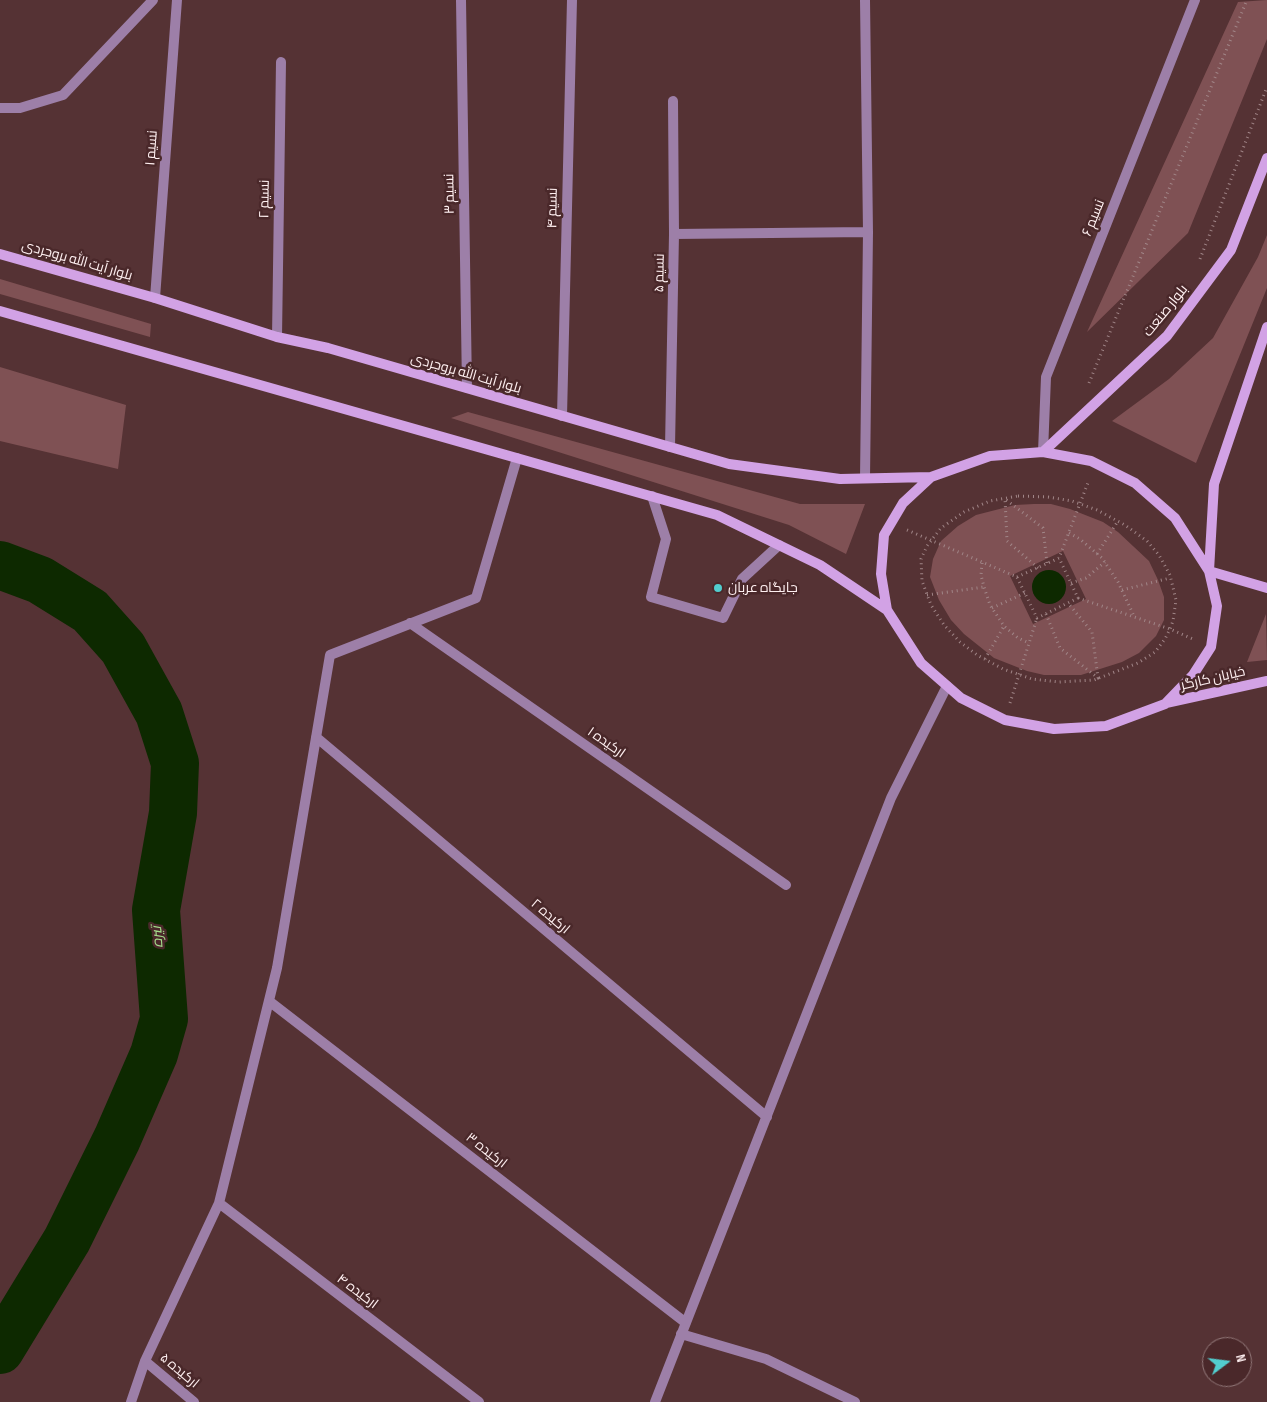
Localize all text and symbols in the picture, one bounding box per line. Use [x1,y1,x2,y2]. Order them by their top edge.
street label: نسیم ۱ [142,130,162,166]
street label: نسیم ۳ [441,173,459,215]
street label: نسیم ۲ [256,179,274,219]
street label: نسیم ۴ [544,188,562,228]
street label: نسیم ۶ [1079,197,1109,239]
street label: بلوار آیت الله بروجردی [20,237,134,285]
street label: نسیم ۵ [651,253,669,293]
street label: بلوار صنعت [1140,282,1192,340]
street label: بلوار آیت الله بروجردی [409,350,523,398]
place label: جایگاه عربان [728,580,798,596]
marker: جایگاه عربان [712,582,724,594]
street label: خیابان کارگر [1179,663,1247,695]
street label: ارکیده ۱ [584,724,628,762]
street label: ارکیده ۲ [527,896,573,938]
water label: تيره [148,926,168,948]
street label: ارکیده ۳ [462,1130,510,1172]
street label: ارکیده ۴ [333,1271,381,1313]
north arrow [1202,1337,1252,1387]
street label: ارکیده ۵ [156,1350,202,1392]
text: N [1232,1352,1250,1364]

